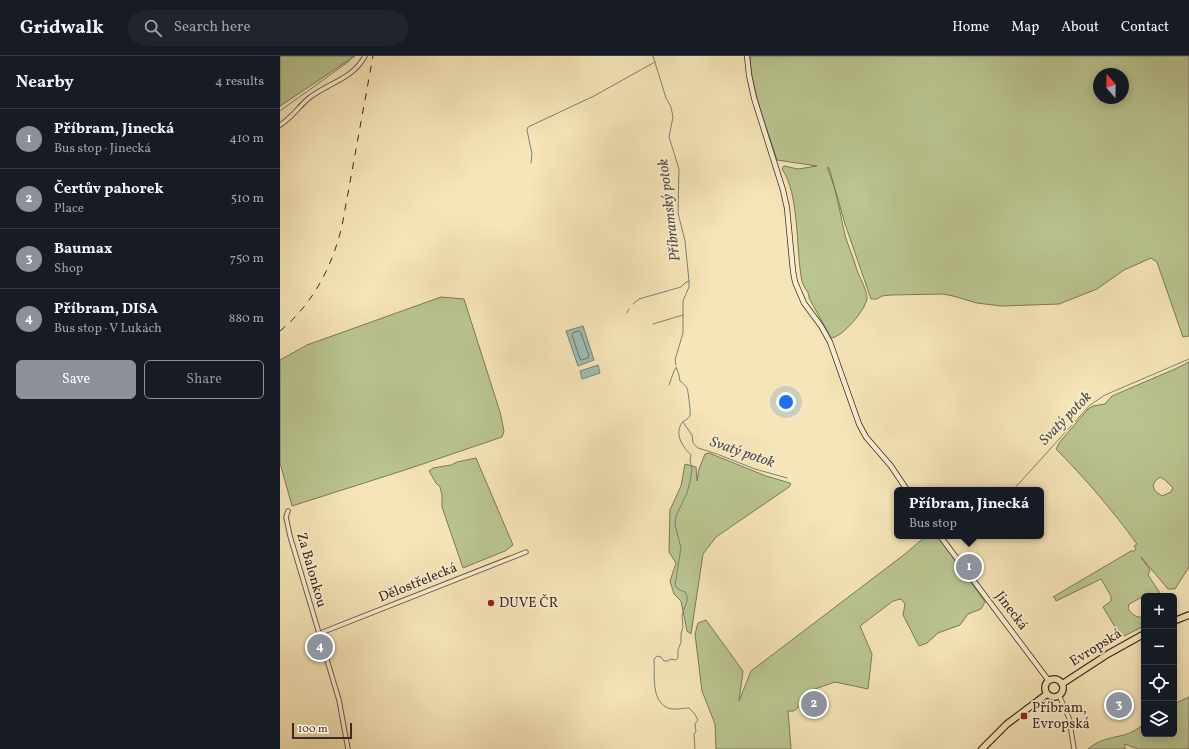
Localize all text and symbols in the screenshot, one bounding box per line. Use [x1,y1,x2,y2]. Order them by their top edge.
search box [128,10,408,46]
text: Gridwalk [20,15,104,41]
icon: search [142,17,164,39]
text: Search here [174,17,251,38]
text: Home [952,18,989,37]
text: Map [1011,18,1039,37]
text: About [1061,18,1099,37]
text: Contact [1121,18,1169,37]
north arrow [1093,68,1129,104]
text: Nearby [16,71,74,94]
text: 4 results [215,73,264,91]
text: Příbram, Jinecká [54,119,174,140]
text: 1 [26,130,32,148]
text: 410 m [229,130,264,148]
text: Bus stop · Jinecká [54,140,151,158]
water label: Příbramský potok [653,157,687,263]
text: Čertův pahorek [54,179,164,200]
text: 2 [26,190,32,208]
text: 510 m [231,190,264,208]
text: Place [54,200,84,218]
text: Baumax [54,239,112,260]
text: 3 [26,250,32,268]
text: 750 m [230,250,264,268]
text: Shop [54,260,83,278]
text: Příbram, DISA [54,299,158,320]
text: 4 [25,310,33,328]
text: 880 m [229,310,264,328]
text: Bus stop · V Lukách [54,320,162,338]
button: Save [16,360,136,399]
button: Share [144,360,264,399]
water label: Svatý potok [1035,387,1097,451]
your location [776,392,796,412]
water label: Svatý potok [707,432,777,474]
popup [894,487,1044,539]
text: Příbram, Jinecká [909,494,1029,515]
text: Bus stop [909,515,957,533]
street label: Za Balonkou [291,530,331,610]
pin: 1 [956,552,982,582]
street label: Dělostřelecká [376,559,460,607]
street label: Jinecká [990,588,1032,634]
map controls [1141,593,1177,737]
button: + [1141,593,1177,629]
place label: DUVE ČR [499,594,559,613]
marker: DUVE ČR [486,598,496,608]
street label: Evropská [1066,625,1126,671]
button: − [1141,629,1177,665]
pin: 4 [307,632,333,662]
button: locate [1141,665,1177,701]
pin: 2 [801,689,827,719]
pin: 3 [1106,690,1132,720]
place label: Příbram, Evropská [1032,699,1090,734]
button: layers [1141,701,1177,737]
marker: Příbram, Evropská [1019,711,1029,721]
scale bar [292,721,352,740]
text: 100 m [298,722,328,737]

